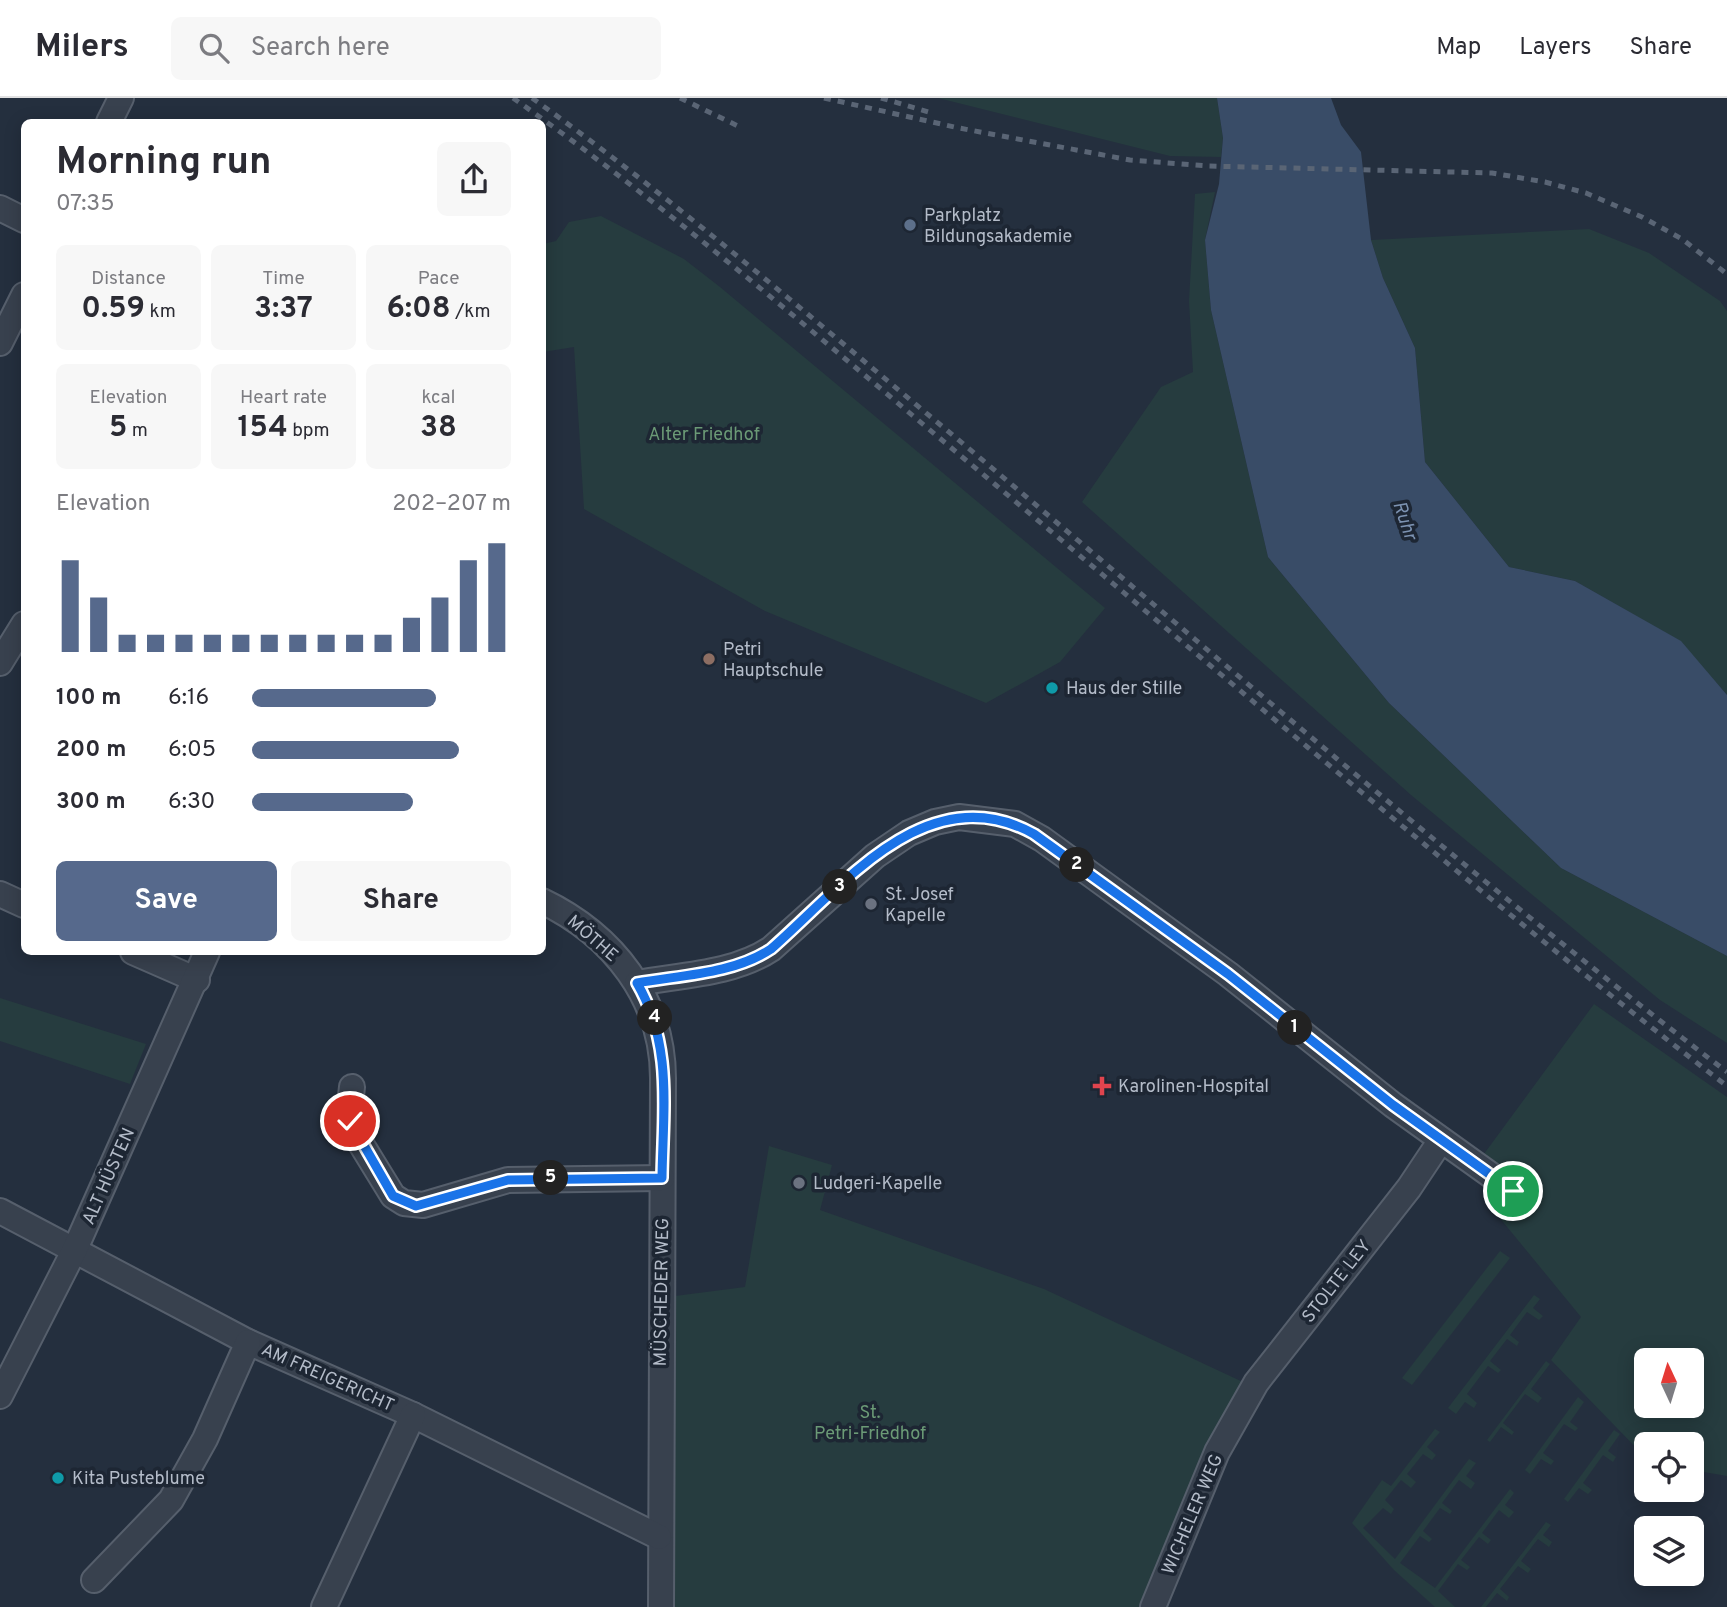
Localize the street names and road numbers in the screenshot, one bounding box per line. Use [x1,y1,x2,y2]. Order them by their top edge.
street label: MÖTHE [562,909,624,968]
street label: ALT HÜSTEN [76,1124,141,1229]
street label: MÜSCHEDER WEG [648,1217,675,1367]
street label: STOLTE LEY [1298,1236,1377,1328]
street label: AM FREIGERICHT [257,1339,397,1418]
street label: WICHELER WEG [1158,1451,1229,1578]

